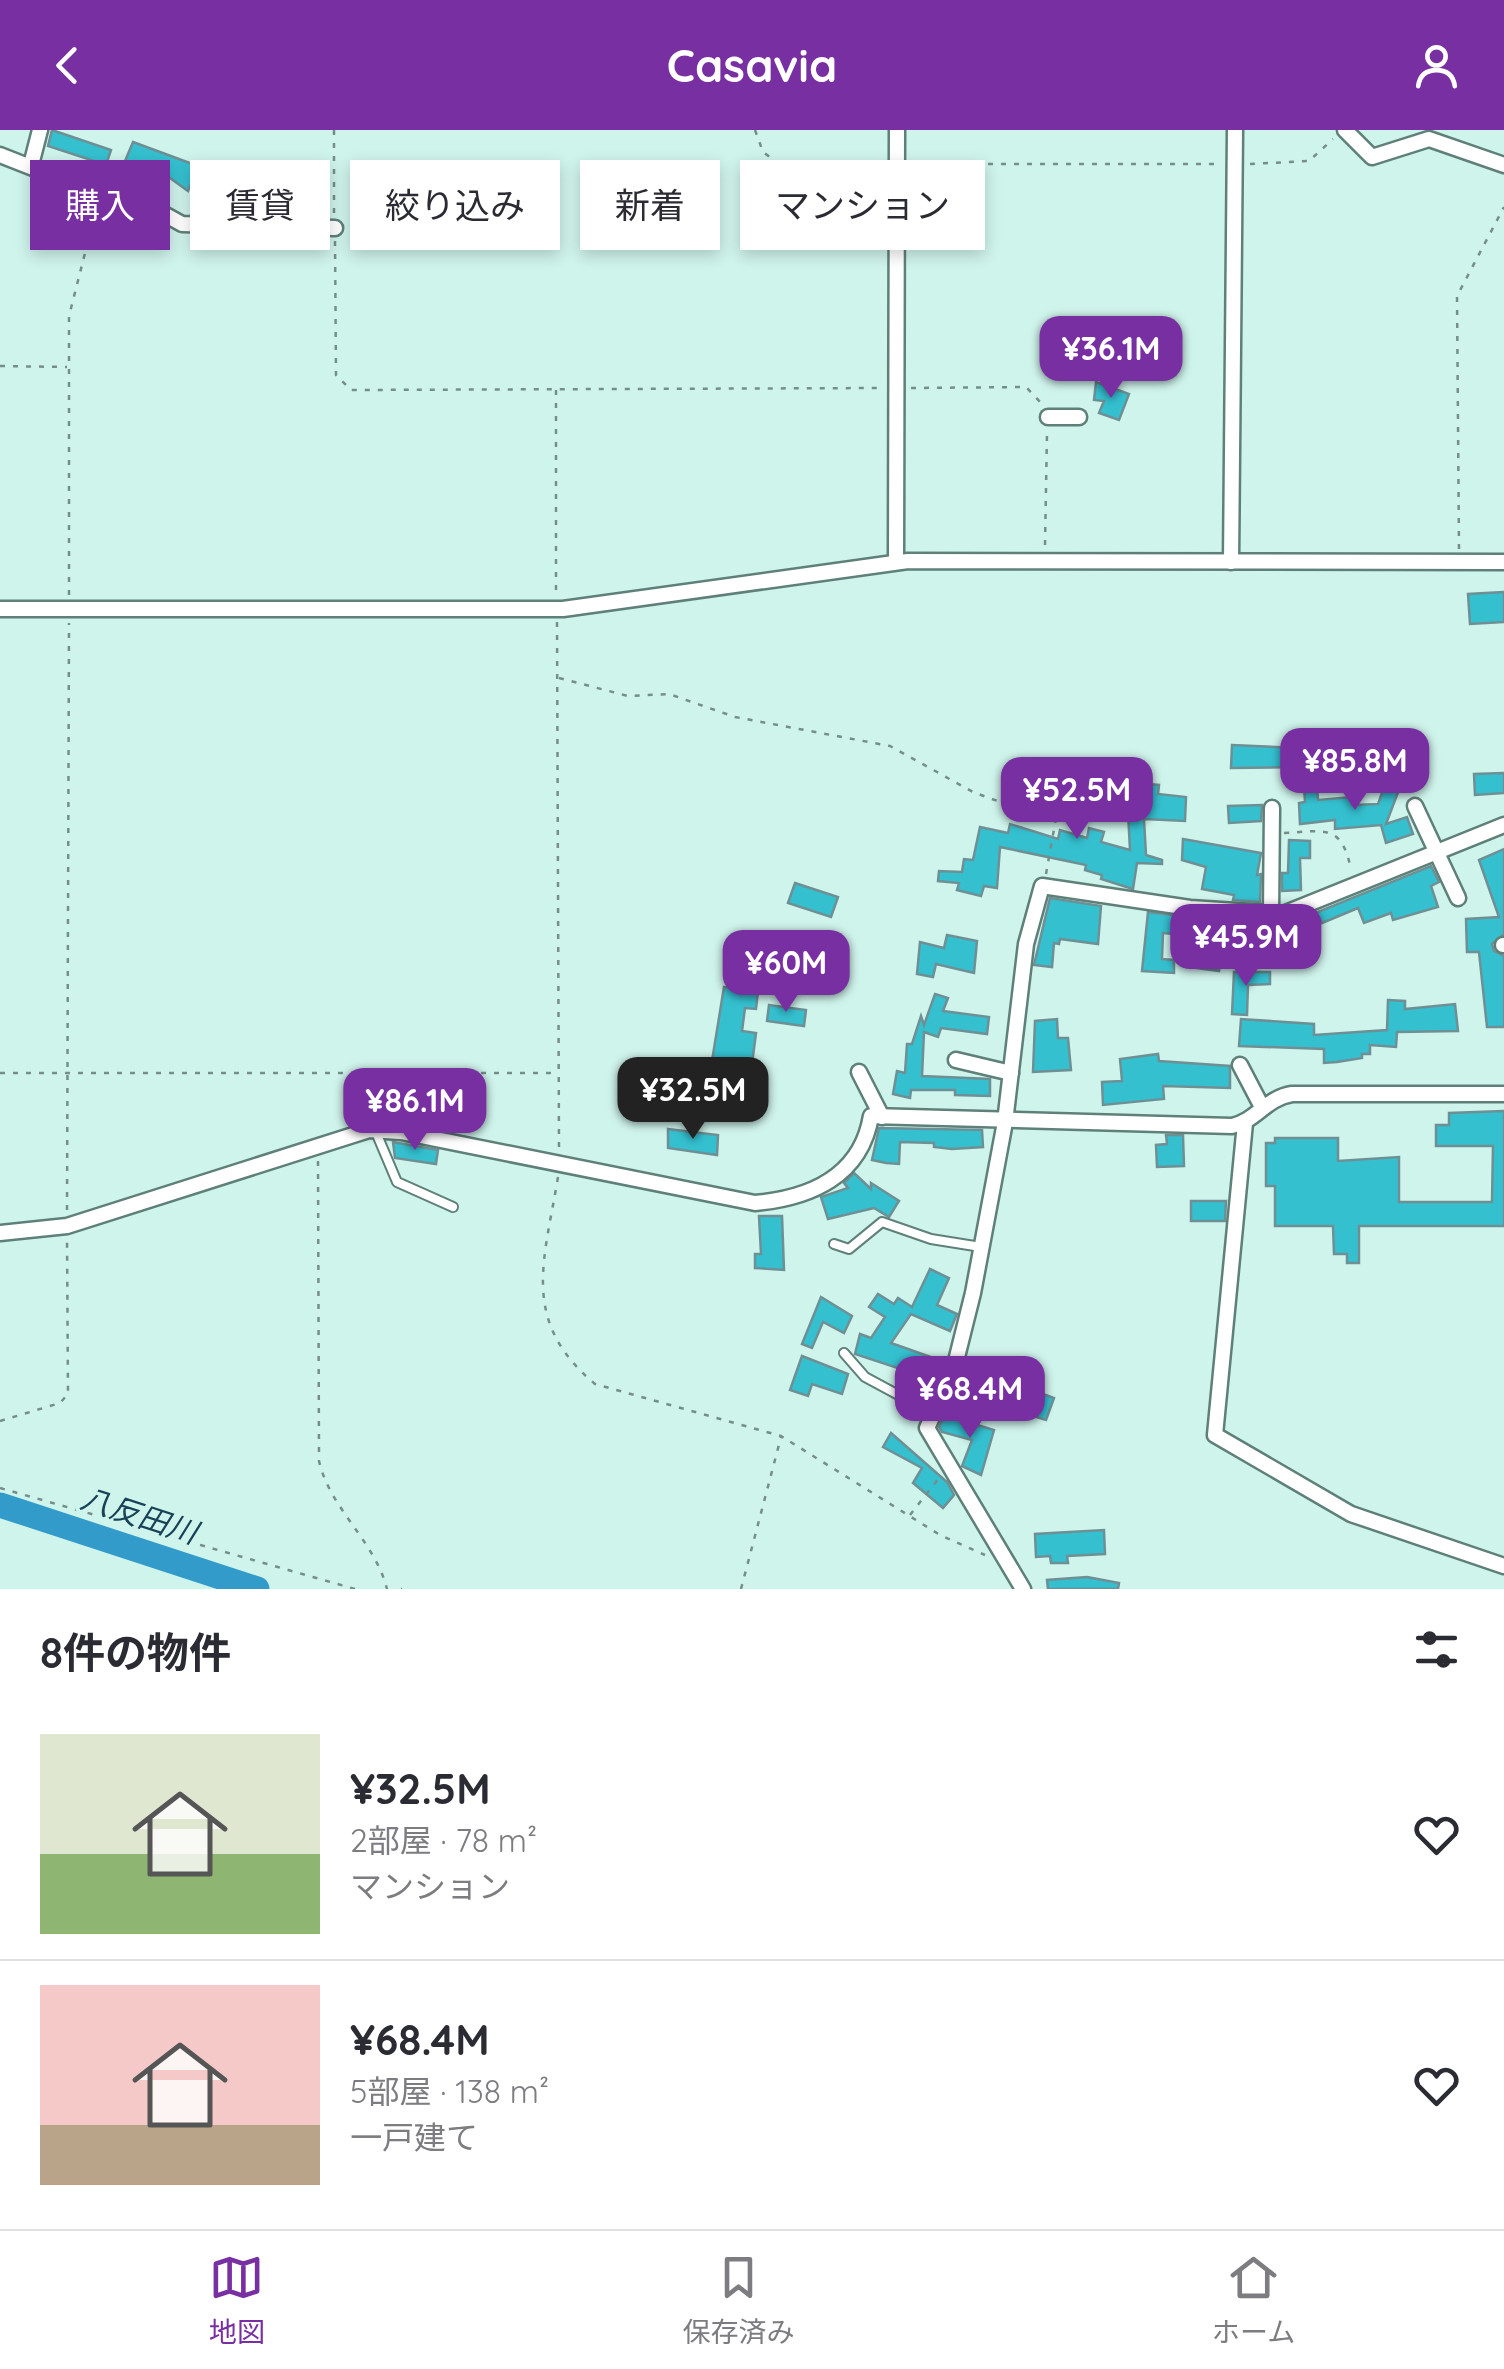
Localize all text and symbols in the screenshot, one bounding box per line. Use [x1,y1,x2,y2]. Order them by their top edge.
text: Casavia [667,37,837,93]
icon: back [40,38,95,93]
icon: person [1409,38,1464,93]
chip: 購入 [30,160,170,250]
chip: 賃貸 [190,160,330,250]
chip: 絞り込み [350,160,560,250]
chip: 新着 [580,160,720,250]
chip: マンション [740,160,985,250]
pin: ¥36.1M [1030,316,1192,401]
text: ¥36.1M [1062,328,1160,368]
pin: ¥85.8M [1274,728,1436,813]
text: ¥85.8M [1302,740,1408,780]
pin: ¥52.5M [996,757,1158,842]
text: ¥52.5M [1023,769,1131,809]
pin: ¥45.9M [1165,904,1327,989]
text: ¥45.9M [1192,916,1300,956]
pin: ¥60M [727,930,845,1015]
text: ¥60M [745,942,827,982]
pin: ¥32.5M [612,1057,774,1142]
pin: ¥86.1M [334,1068,496,1153]
text: ¥32.5M [639,1069,747,1109]
text: ¥86.1M [365,1080,465,1120]
pin: ¥68.4M [889,1356,1051,1441]
text: ¥68.4M [917,1368,1023,1408]
water label: 八反田川 [76,1478,205,1553]
icon: filters [1409,1622,1464,1677]
text: 8件の物件 [40,1626,231,1679]
text: ¥32.5M [350,1762,491,1815]
icon: home [120,1774,240,1894]
icon: heart [1409,1807,1464,1862]
text: 2部屋 · 78 m² [350,1820,537,1860]
text: マンション [350,1866,510,1906]
text: ¥68.4M [350,2013,490,2066]
icon: home [120,2025,240,2145]
icon: heart [1409,2058,1464,2113]
text: 5部屋 · 138 m² [350,2071,549,2111]
text: 一戸建て [350,2117,478,2157]
tab: 地図 [209,2250,265,2350]
tab: 保存済み [682,2250,794,2350]
tab: ホーム [1212,2250,1295,2350]

